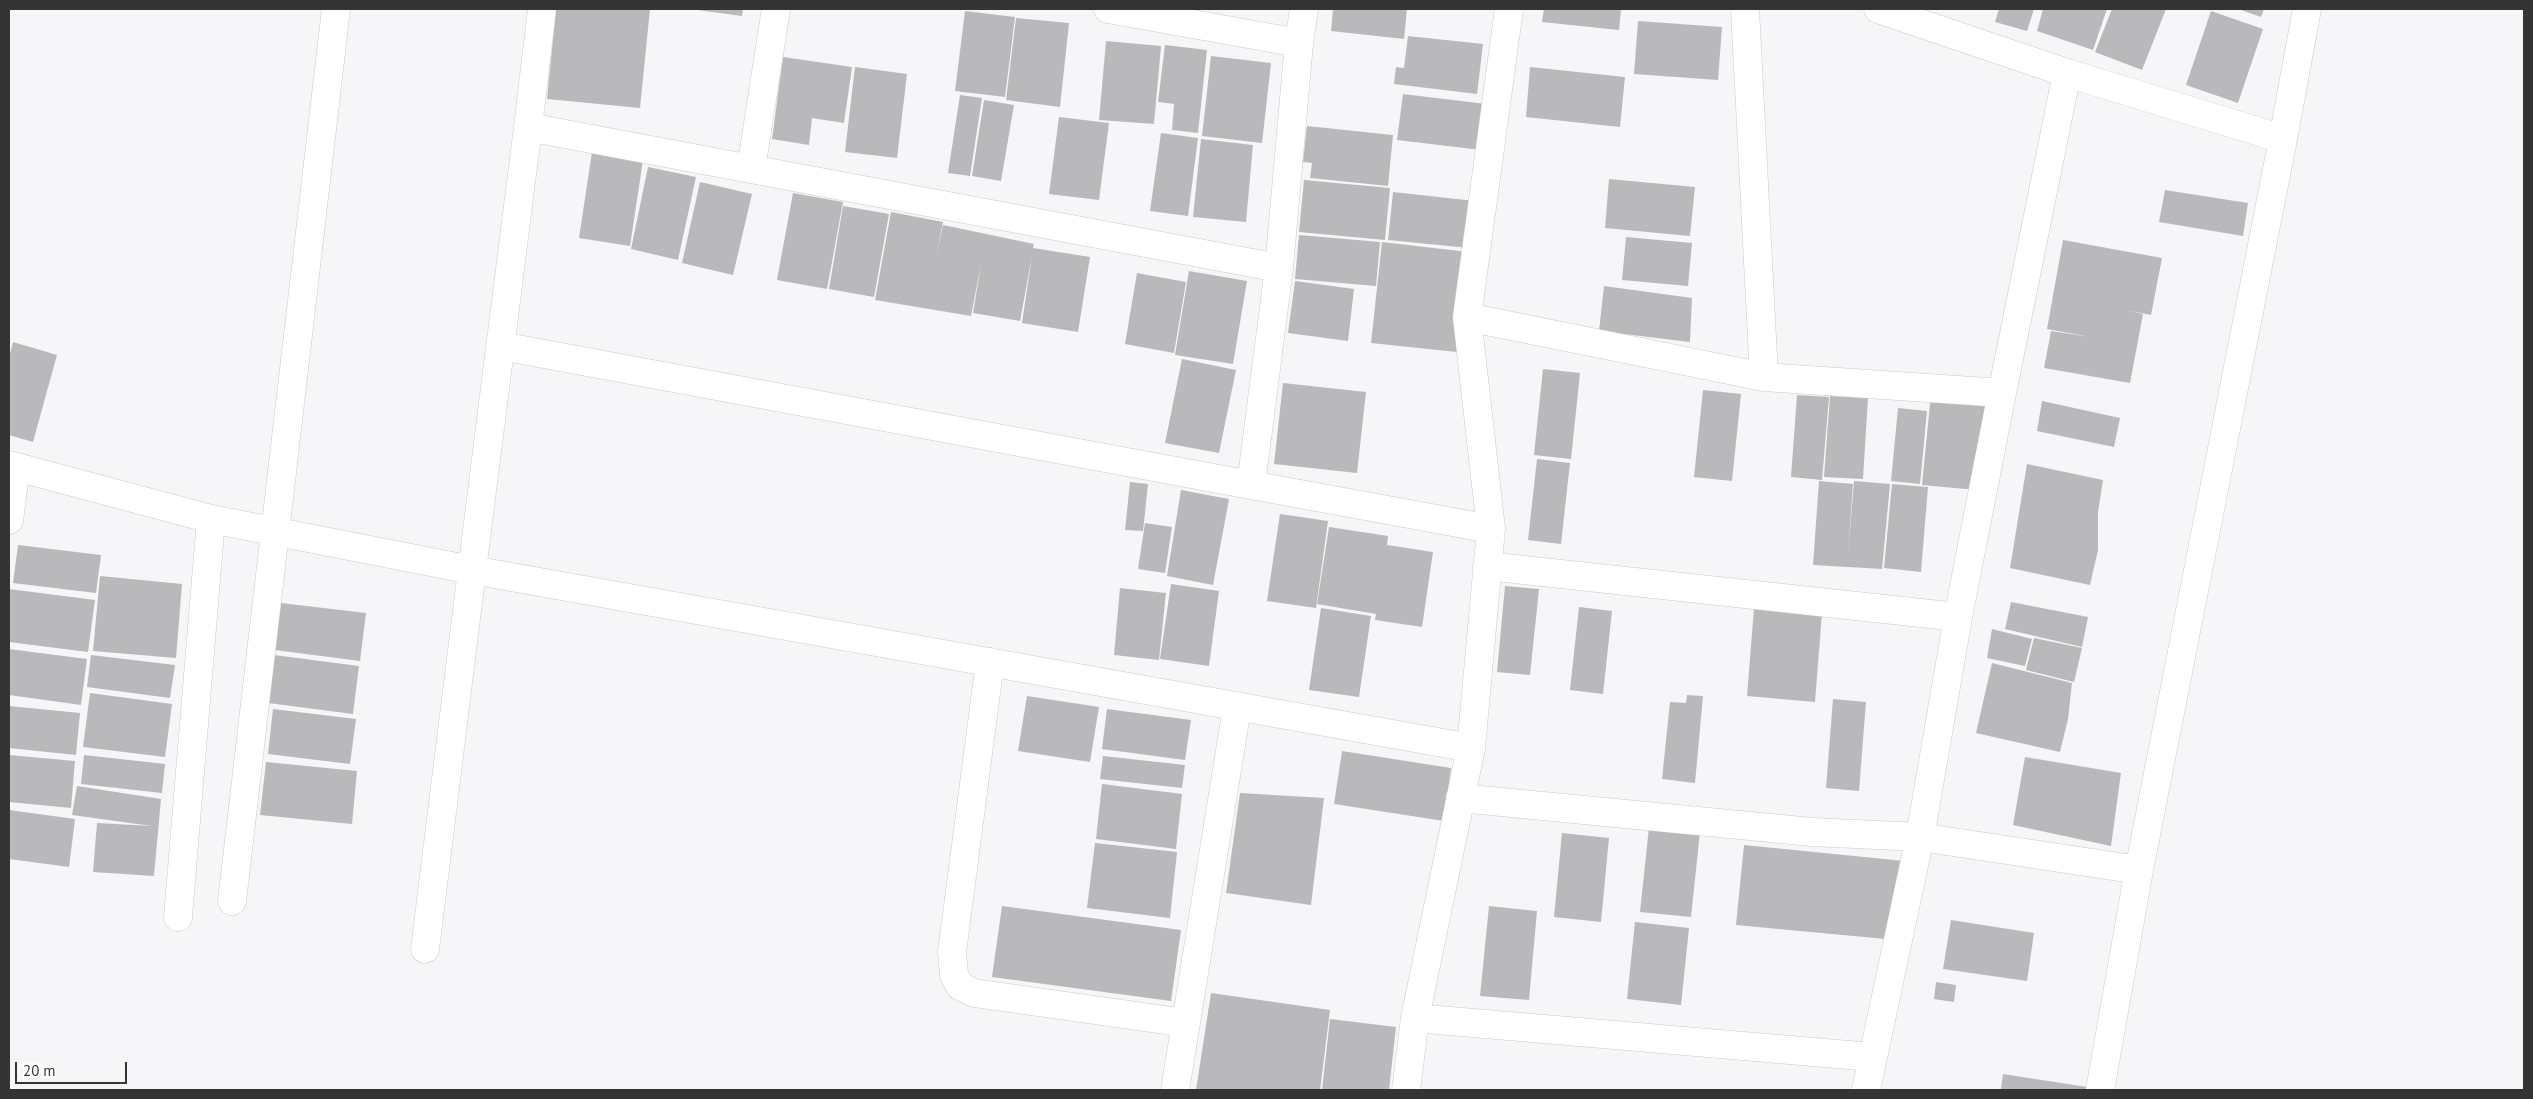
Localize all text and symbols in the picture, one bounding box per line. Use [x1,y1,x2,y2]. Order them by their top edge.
scale bar [18,1052,130,1084]
text: 20 m [23,1061,56,1080]

